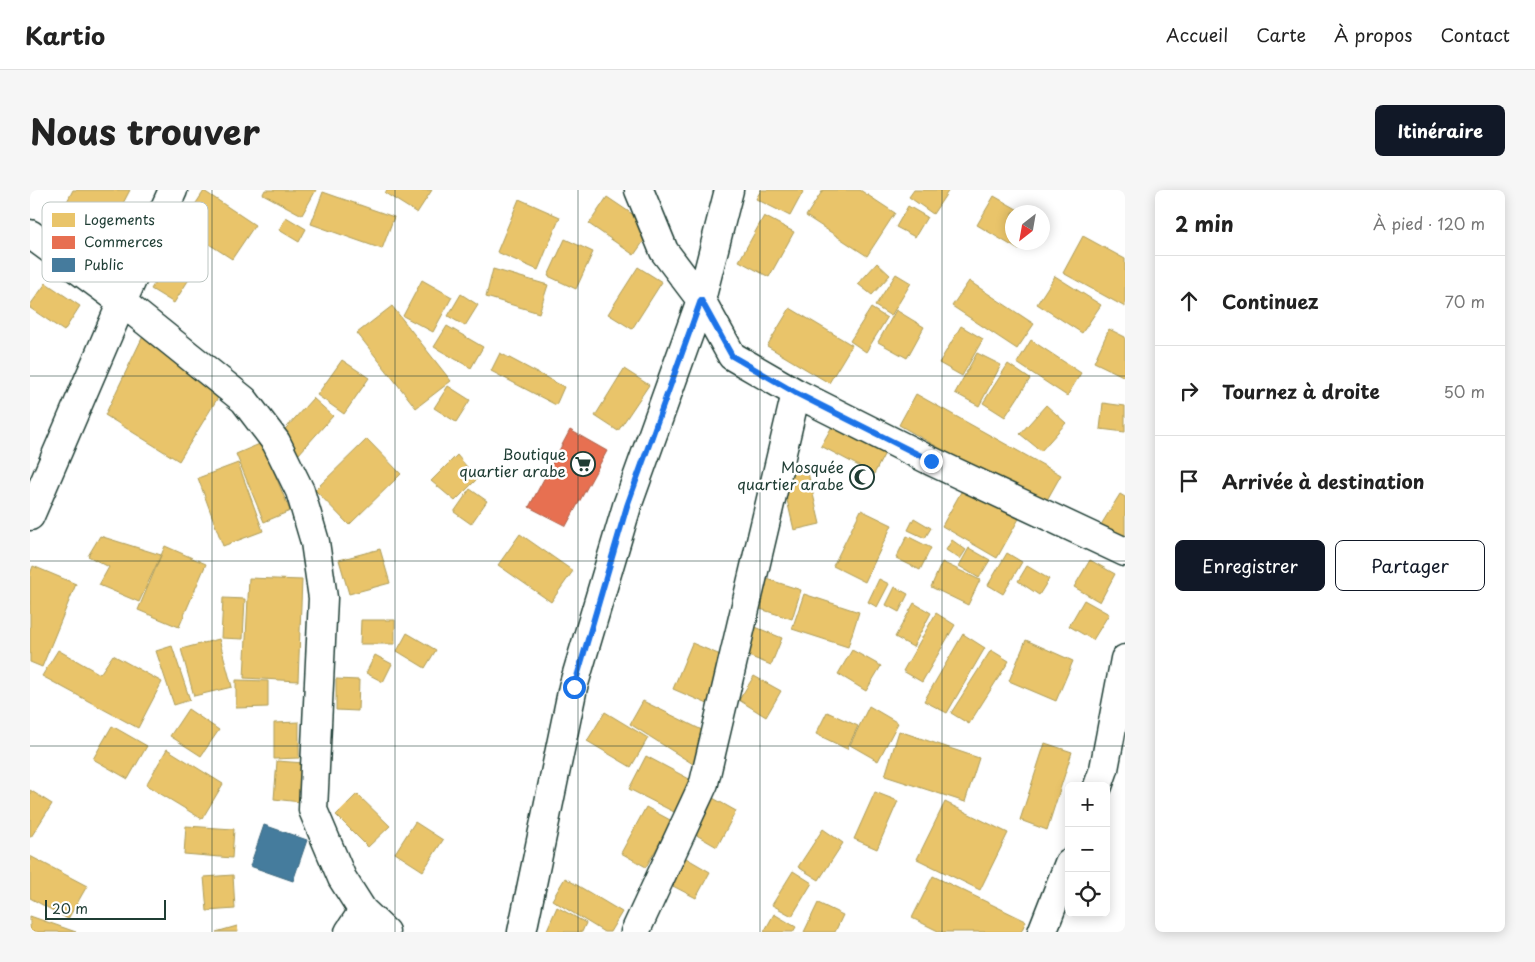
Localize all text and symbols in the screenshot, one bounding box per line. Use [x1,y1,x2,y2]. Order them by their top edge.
text: Kartio [25,17,105,53]
text: Accueil [1166,21,1228,48]
text: Carte [1256,21,1306,48]
text: À propos [1334,21,1412,48]
text: Contact [1440,21,1510,48]
text: Nous trouver [30,104,260,157]
button: Itinéraire [1375,105,1505,156]
legend [42,202,208,282]
north arrow [1005,205,1050,250]
text: 2 min [1175,207,1234,239]
text: Logements [84,209,155,230]
text: À pied · 120 m [1373,211,1485,235]
text: Commerces [84,231,163,252]
text: Public [84,254,124,275]
icon: ahead [1175,287,1203,315]
text: Continuez [1222,287,1319,315]
text: 70 m [1445,289,1485,313]
icon: right [1175,377,1203,405]
text: Tournez à droite [1222,377,1380,405]
text: 50 m [1444,379,1485,403]
place label: Boutique quartier arabe [459,442,566,482]
route end [920,450,943,473]
supermarket icon: Boutique quartier arabe [570,451,596,477]
place label: Mosquée quartier arabe [737,455,844,495]
mosque icon: Mosquée quartier arabe [849,464,875,490]
icon: arrive [1175,467,1203,495]
text: Arrivée à destination [1222,467,1425,495]
button: Enregistrer [1175,540,1325,591]
button: Partager [1335,540,1485,591]
route start [563,676,586,699]
map controls [1065,782,1110,917]
button: + [1065,782,1110,827]
button: − [1065,827,1110,872]
button: locate [1065,872,1110,917]
scale bar [45,897,166,920]
text: 20 m [52,898,88,919]

